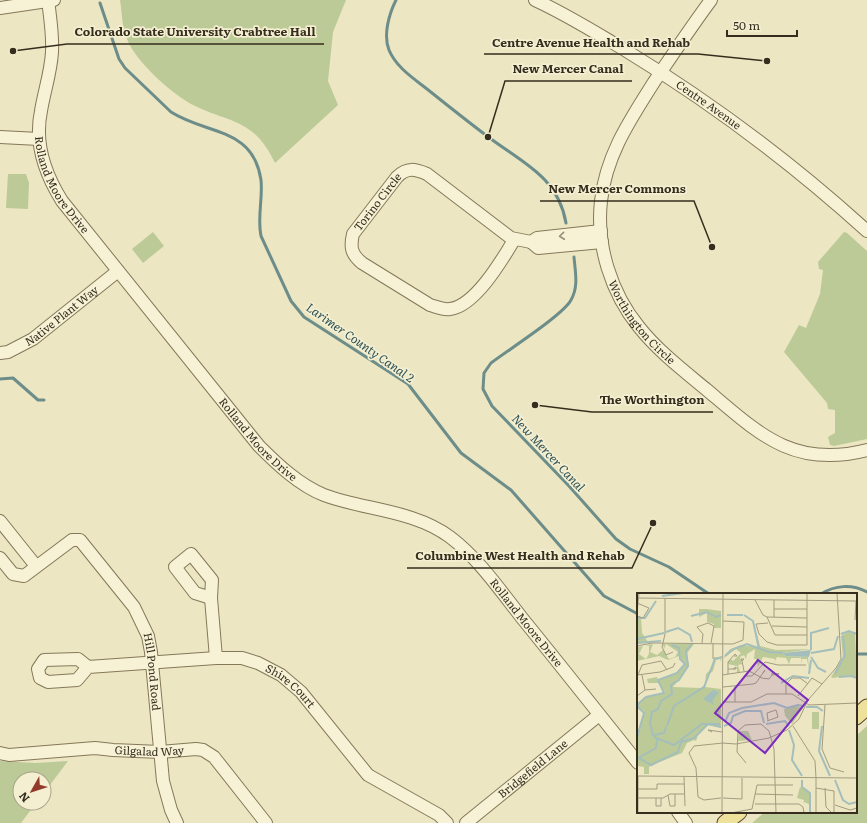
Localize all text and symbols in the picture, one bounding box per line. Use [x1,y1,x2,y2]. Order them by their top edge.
scale bar [727,12,797,38]
text: 50 m [733,16,760,34]
callout: Colorado State University Crabtree Hall [67,20,324,44]
text: Colorado State University Crabtree Hall [74,22,316,40]
callout: Centre Avenue Health and Rehab [484,30,698,54]
text: Centre Avenue Health and Rehab [492,33,690,51]
callout: New Mercer Canal [505,57,632,81]
text: New Mercer Canal [512,59,624,77]
street label: Centre Avenue [673,76,745,133]
street label: Rolland Moore Drive [32,135,94,236]
street label: Torino Circle [349,168,404,234]
callout: New Mercer Commons [540,177,694,201]
text: New Mercer Commons [548,179,686,197]
one-way arrow [559,231,565,240]
street label: Worthington Circle [606,277,679,367]
street label: Native Plant Way [22,281,102,349]
water label: Larimer County Canal 2 [303,298,418,386]
callout: The Worthington [592,388,713,412]
text: The Worthington [599,390,705,408]
street label: Rolland Moore Drive [216,394,301,484]
water label: New Mercer Canal [508,410,590,495]
callout: Columbine West Health and Rehab [407,544,632,568]
text: Columbine West Health and Rehab [415,546,625,564]
street label: Rolland Moore Drive [487,574,567,670]
inset map [637,593,857,813]
street label: Hill Pond Road [141,631,165,711]
street label: Shire Court [263,659,320,711]
street label: Bridgefield Lane [494,735,571,801]
street label: Gilgalad Way [114,741,185,759]
north arrow [12,771,52,811]
text: N [14,789,33,807]

